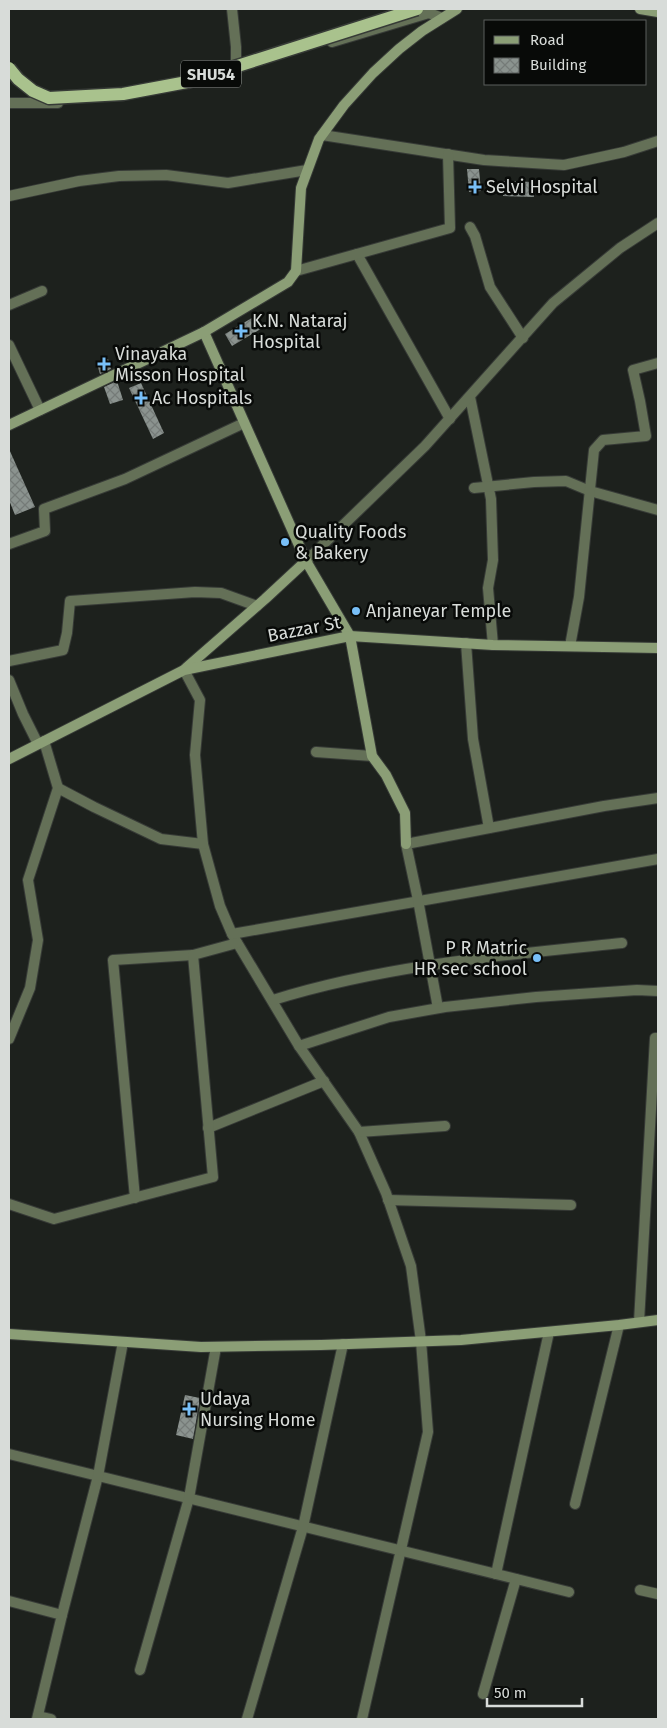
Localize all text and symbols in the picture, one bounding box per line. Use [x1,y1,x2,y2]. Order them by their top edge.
legend [484,20,647,85]
text: Road [530,31,565,49]
text: Building [530,56,586,74]
road number: SHU54 [181,61,241,88]
place label: Selvi Hospital [486,176,598,198]
marker: Selvi Hospital [468,180,482,194]
place label: K.N. Nataraj Hospital [252,310,348,353]
marker: K.N. Nataraj Hospital [234,324,248,338]
place label: Vinayaka Misson Hospital [115,343,245,386]
marker: Vinayaka Misson Hospital [97,357,111,371]
place label: Ac Hospitals [152,387,252,409]
marker: Ac Hospitals [134,391,148,405]
place label: Quality Foods & Bakery [295,521,406,564]
marker: Quality Foods & Bakery [279,536,291,548]
place label: Anjaneyar Temple [366,600,511,622]
marker: Anjaneyar Temple [350,605,362,617]
street label: Bazzar St [266,611,343,647]
place label: P R Matric HR sec school [414,937,527,980]
marker: P R Matric HR sec school [531,952,543,964]
place label: Udaya Nursing Home [200,1388,316,1431]
marker: Udaya Nursing Home [182,1402,196,1416]
scale bar [487,1676,582,1708]
text: 50 m [494,1684,527,1702]

